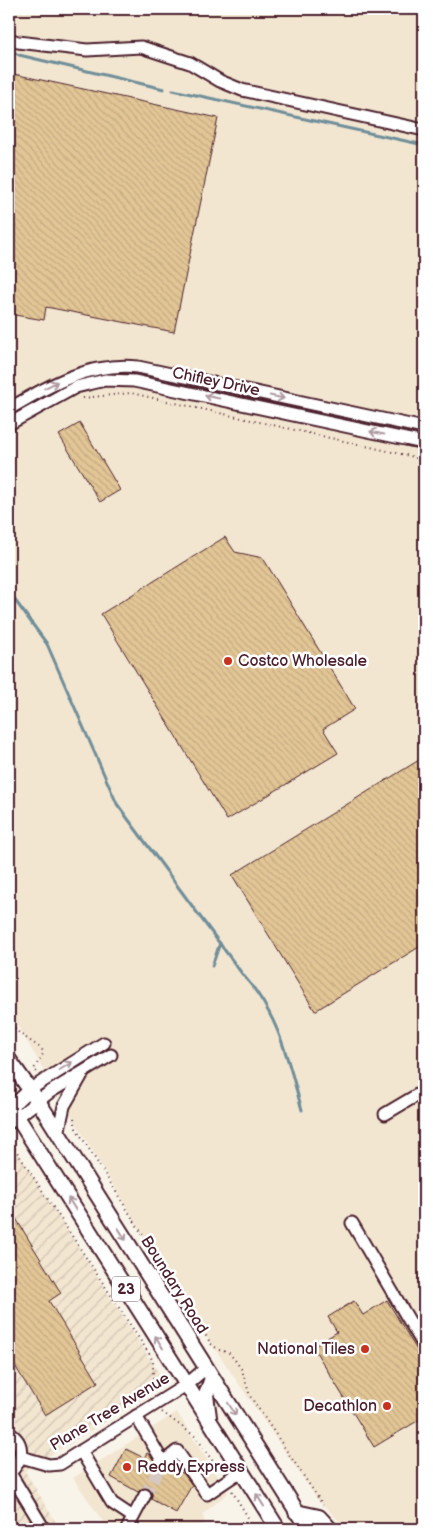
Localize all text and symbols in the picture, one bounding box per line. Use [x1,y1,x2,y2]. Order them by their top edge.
street label: Chifley Drive [171,363,262,401]
one-way arrow [44,380,59,390]
one-way arrow [204,392,220,401]
one-way arrow [269,393,285,402]
one-way arrow [369,428,385,437]
place label: Costco Wholesale [238,652,367,671]
marker: Costco Wholesale [222,655,234,667]
one-way arrow [59,1061,73,1071]
one-way arrow [67,1198,77,1212]
one-way arrow [117,1227,127,1241]
street label: Boundary Road [136,1233,212,1337]
road number: 23 [112,1276,140,1302]
one-way arrow [153,1335,163,1349]
place label: National Tiles [257,1340,355,1359]
marker: National Tiles [359,1343,371,1355]
street label: Plane Tree Avenue [47,1369,174,1455]
place label: Decathlon [303,1397,377,1416]
marker: Decathlon [381,1400,393,1412]
one-way arrow [228,1401,238,1415]
place label: Reddy Express [137,1458,245,1477]
marker: Reddy Express [121,1461,133,1473]
one-way arrow [254,1494,264,1508]

